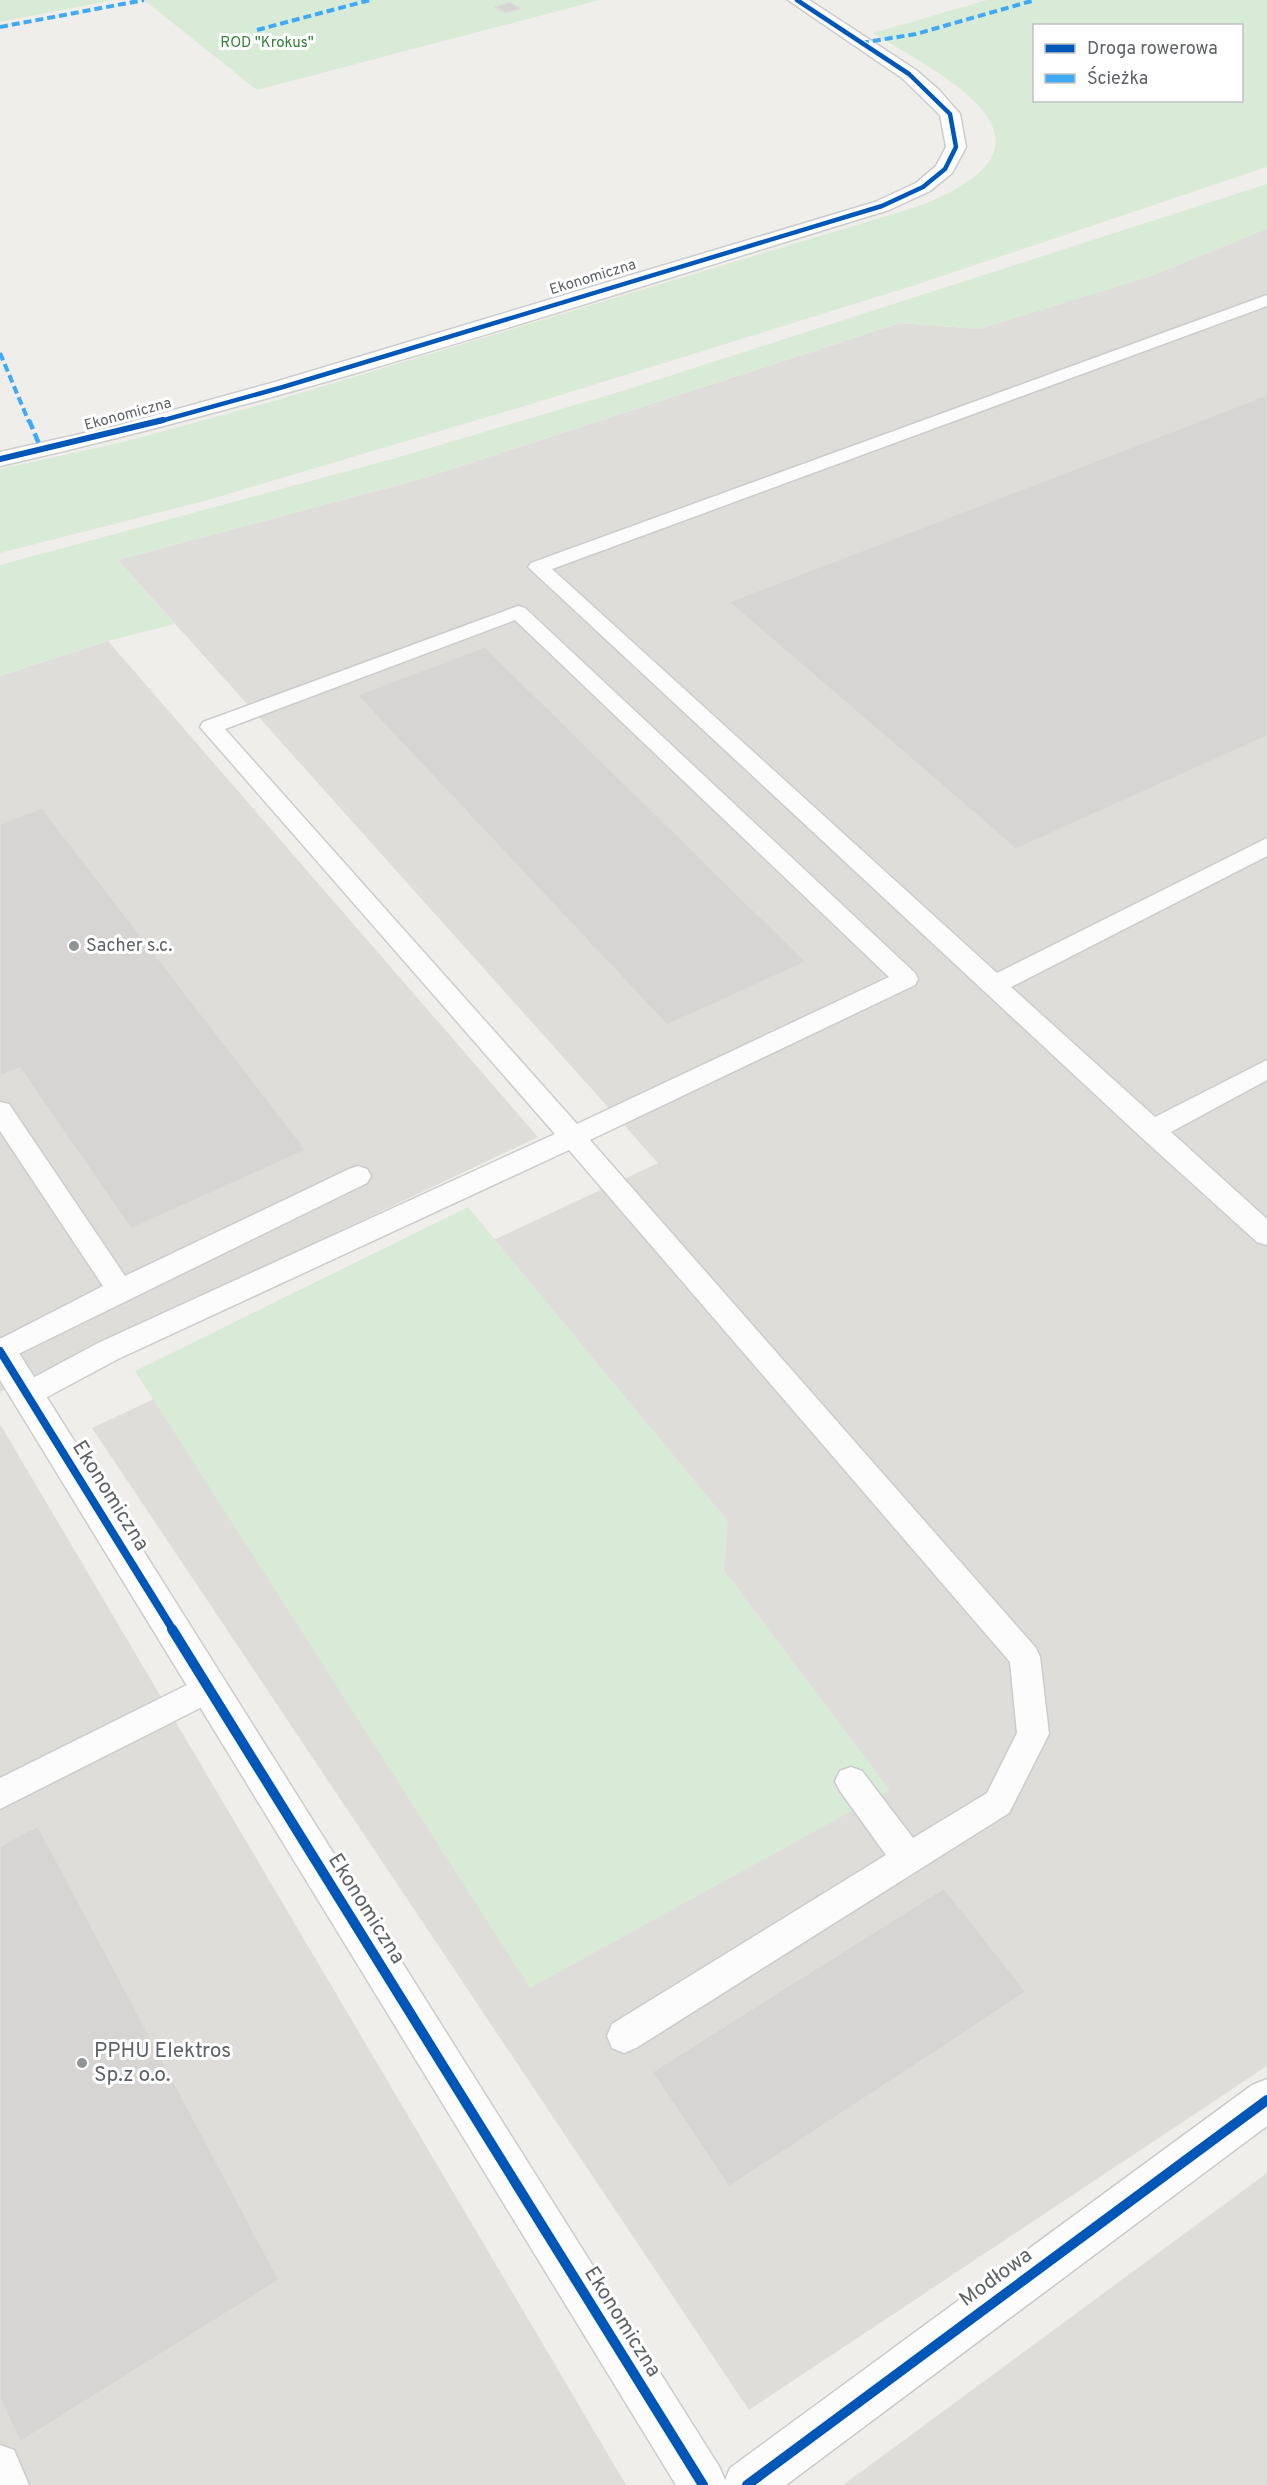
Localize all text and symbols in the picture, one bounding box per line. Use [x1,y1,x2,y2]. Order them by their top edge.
legend [1033,24,1243,102]
park label: ROD "Krokus" [220,34,314,53]
text: Droga rowerowa [1087,38,1218,61]
text: Ścieżka [1087,66,1148,91]
street label: Ekonomiczna [547,256,639,300]
street label: Ekonomiczna [82,394,174,436]
place label: Sacher s.c. [86,935,172,958]
marker: Sacher s.c. [67,939,81,953]
street label: Ekonomiczna [65,1436,155,1556]
street label: Ekonomiczna [321,1849,411,1969]
place label: PPHU Elektros Sp.z o.o. [94,2038,231,2089]
marker: PPHU Elektros Sp.z o.o. [75,2056,89,2070]
street label: Modłowa [954,2242,1038,2314]
street label: Ekonomiczna [577,2262,667,2382]

